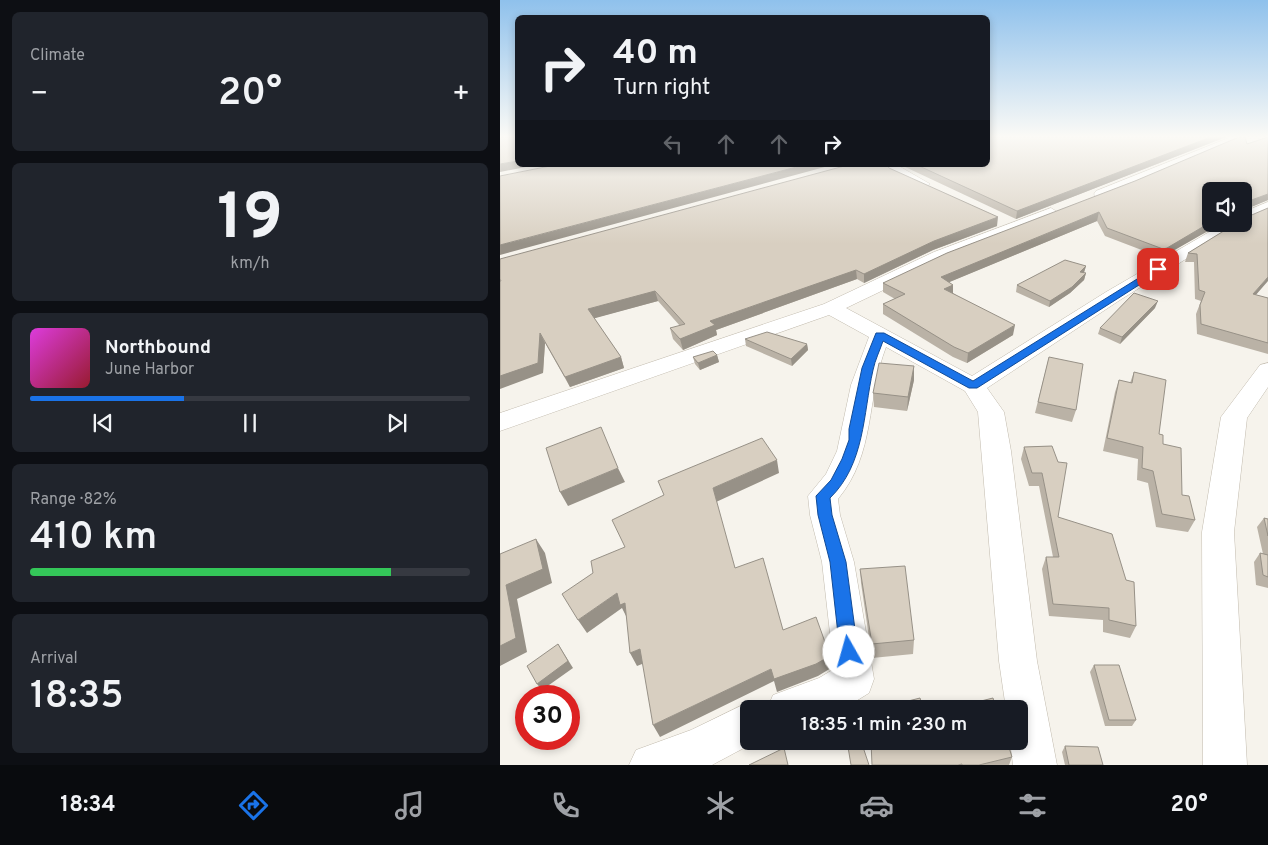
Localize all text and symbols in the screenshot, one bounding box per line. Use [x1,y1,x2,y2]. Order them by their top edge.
text: 40 m [613,32,698,76]
icon: right [530,35,595,100]
text: Climate [30,46,85,66]
text: 20° [218,70,282,119]
text: Turn right [613,75,710,102]
text: − [30,77,48,113]
text: + [452,77,470,113]
icon: left [659,130,687,158]
icon: ahead [712,130,740,158]
icon: ahead [765,130,793,158]
icon: right [818,130,846,158]
text: 19 [217,180,283,262]
map controls [1202,182,1252,232]
button: sound [1202,182,1252,232]
pin [1137,248,1179,290]
text: km/h [231,254,269,274]
icon: arrive [1144,255,1172,283]
text: Northbound [105,336,211,360]
text: June Harbor [105,360,194,380]
icon: previous [89,409,117,437]
icon: pause [236,409,264,437]
icon: next [383,409,411,437]
text: Range · 82% [30,490,117,510]
text: 410 km [30,514,157,563]
position arrow [822,625,874,677]
text: Arrival [30,649,78,669]
text: 18:35 [30,673,124,722]
speed limit sign: 30 [515,685,580,750]
text: 18:35 · 1 min · 230 m [801,713,967,737]
icon: directions [236,788,271,823]
icon: music [392,788,427,823]
icon: phone [548,788,583,823]
icon: climate [703,788,738,823]
icon: car [859,788,894,823]
icon: filters [1015,788,1050,823]
text: 18:34 [60,792,116,819]
text: 20° [1170,792,1208,819]

